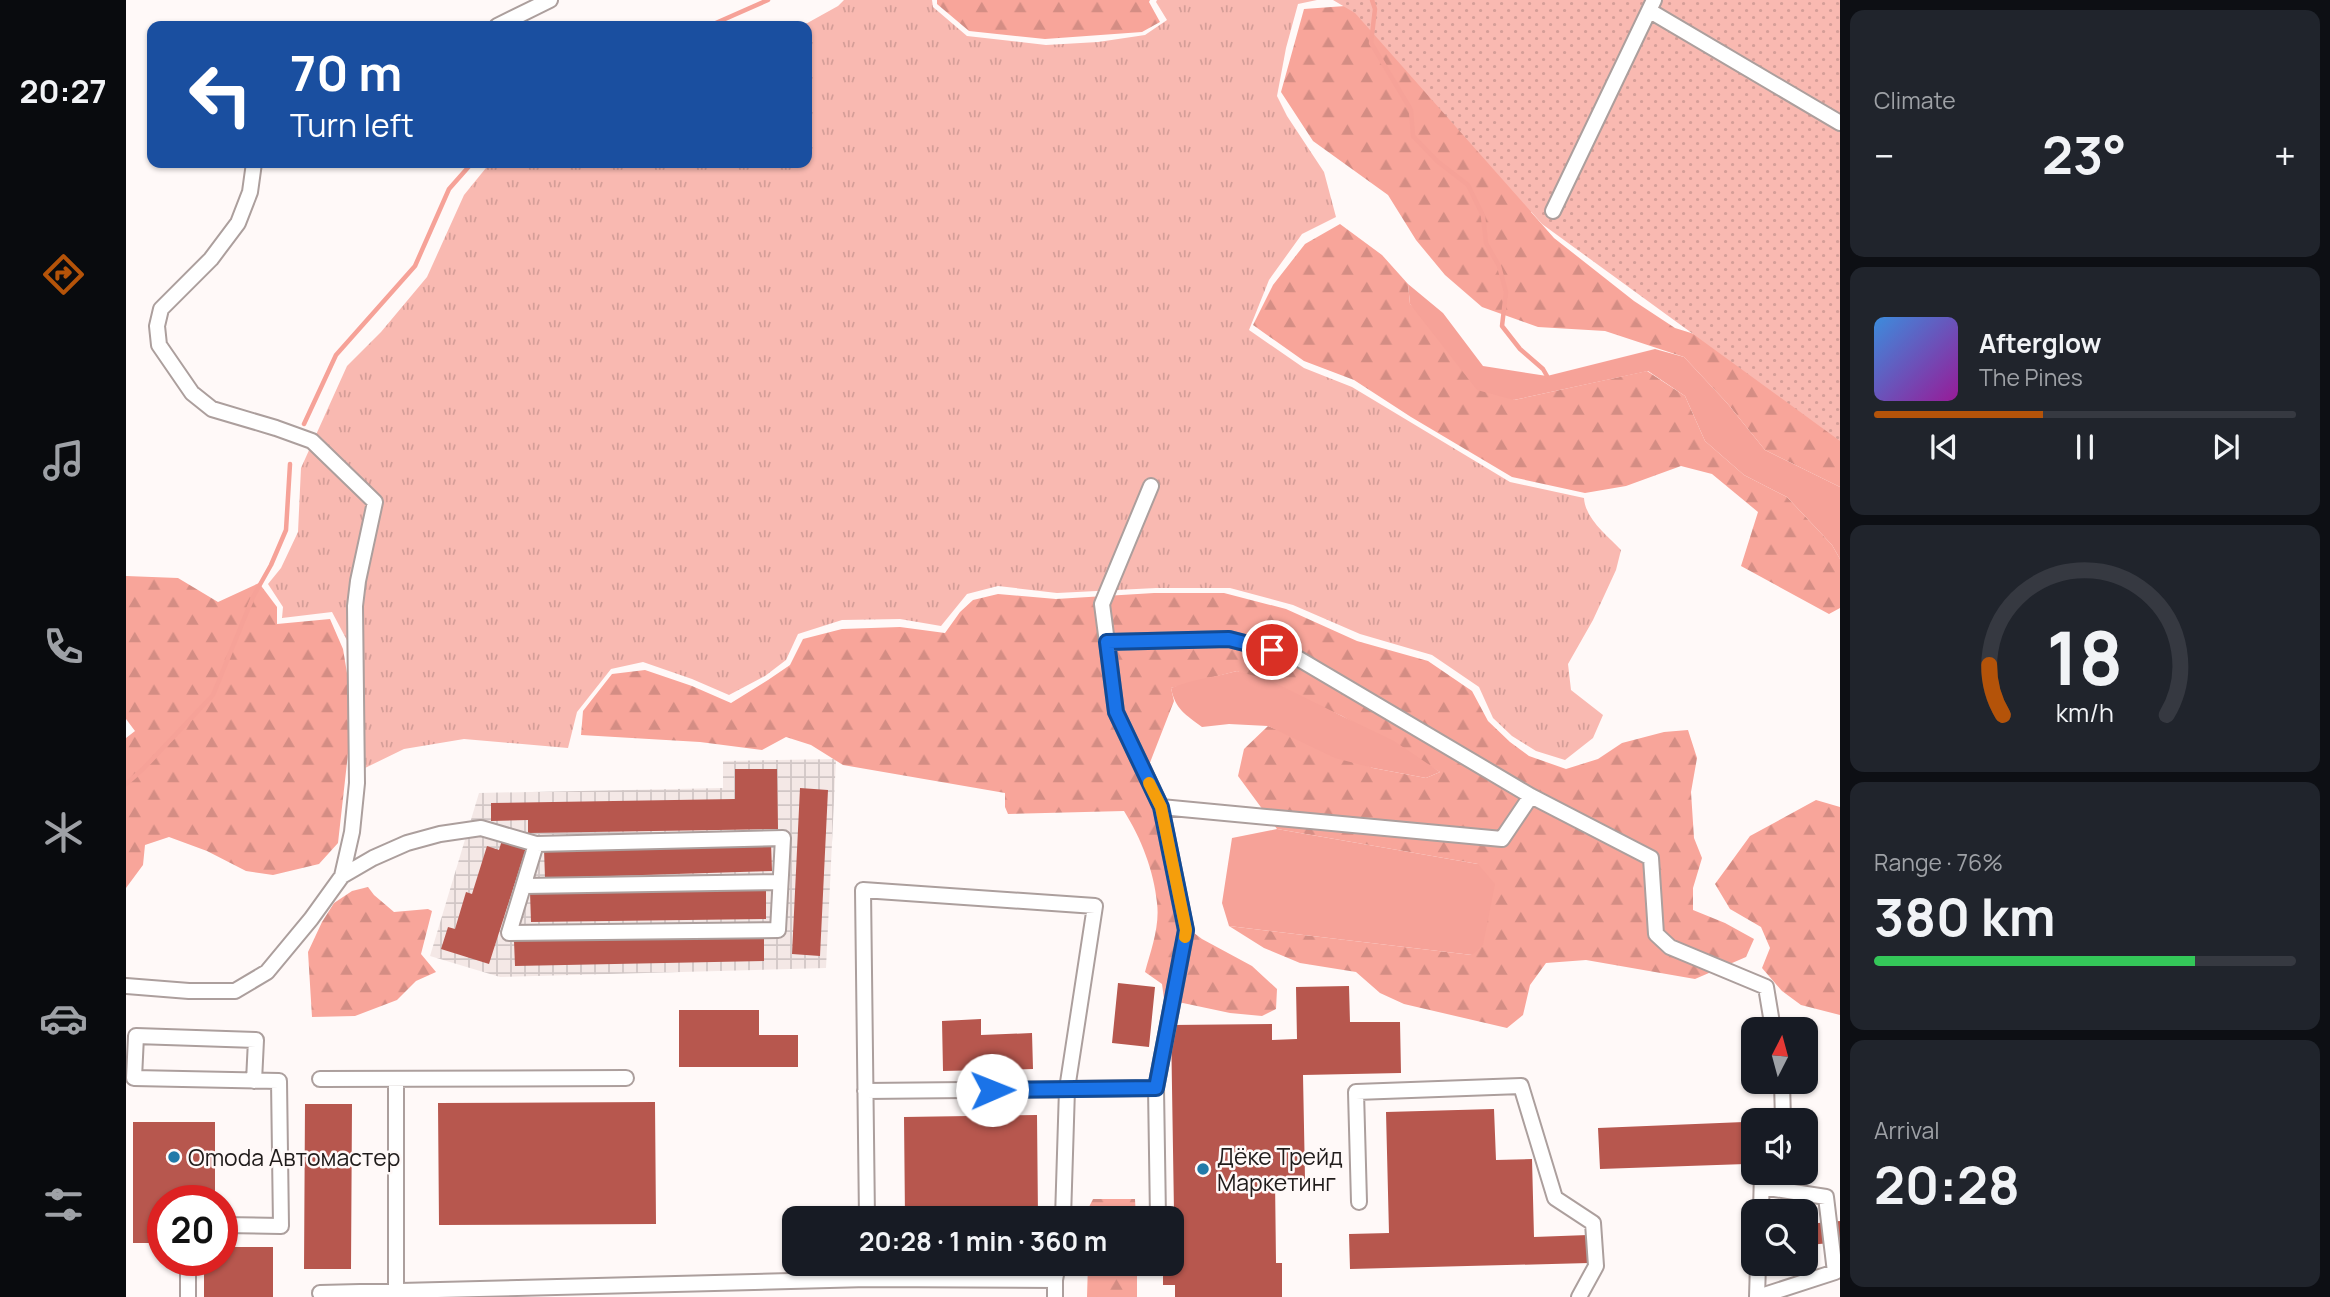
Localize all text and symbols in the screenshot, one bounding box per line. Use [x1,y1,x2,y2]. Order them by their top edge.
text: 70 m [290,39,402,106]
icon: left [175,49,266,140]
text: 20:27 [19,69,107,113]
text: Climate [1874,84,1956,116]
text: Turn left [290,103,414,147]
text: 23° [2042,119,2127,190]
text: − [1874,129,1895,181]
text: + [2274,129,2296,181]
icon: directions [39,250,88,299]
text: Afterglow [1979,325,2101,361]
text: The Pines [1979,361,2083,393]
icon: previous [1925,428,1963,466]
icon: pause [2066,428,2104,466]
icon: next [2207,428,2245,466]
icon: music [39,436,88,485]
text: 18 [2047,607,2123,707]
pin [1242,620,1302,680]
icon: phone [39,622,88,671]
icon: arrive [1253,631,1291,669]
text: km/h [2056,694,2114,729]
icon: climate [39,808,88,857]
text: Range · 76% [1874,846,2003,878]
text: 380 km [1874,881,2055,952]
icon: car [39,994,88,1043]
north arrow [1741,1017,1818,1094]
map controls [1741,1017,1818,1276]
position arrow [955,1053,1029,1127]
button: sound [1741,1108,1818,1185]
text: Arrival [1874,1114,1940,1146]
place label: Дёке Трейд Маркетинг [1217,1140,1343,1198]
place label: Omoda Автомастер [188,1141,400,1173]
marker: Omoda Автомастер [166,1149,182,1165]
text: 20:28 [1874,1149,2020,1220]
marker: Дёке Трейд Маркетинг [1195,1161,1211,1177]
icon: filters [39,1180,88,1229]
speed limit sign: 20 [147,1185,238,1276]
button: search [1741,1199,1818,1276]
text: 20:28 · 1 min · 360 m [859,1223,1107,1259]

